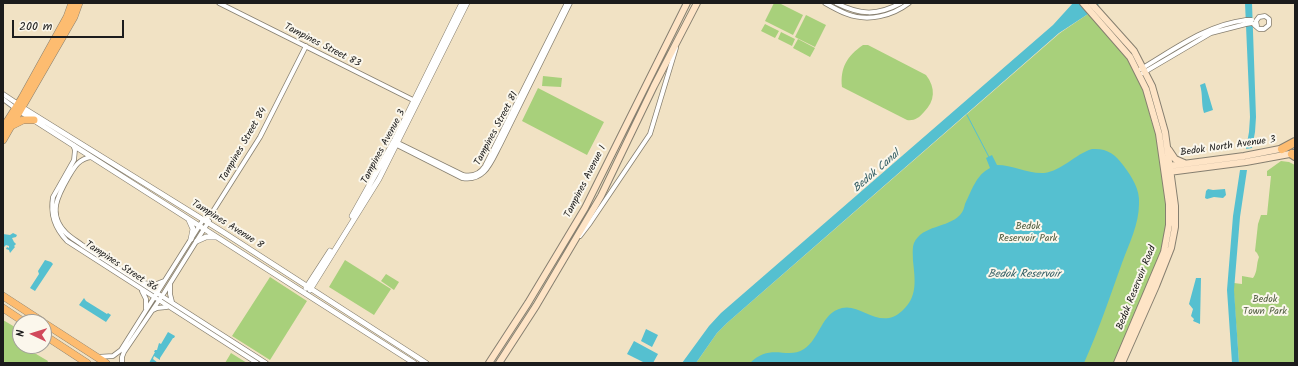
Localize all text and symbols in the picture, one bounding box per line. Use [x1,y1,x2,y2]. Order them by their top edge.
scale bar [14,12,126,38]
text: 200 m [19,17,52,36]
street label: Tampines Street 83 [282,22,362,70]
street label: Tampines Street 81 [473,90,521,168]
street label: Tampines Street 84 [218,106,270,184]
street label: Tampines Avenue 3 [359,108,409,186]
street label: Bedok North Avenue 3 [1180,134,1276,160]
street label: Tampines Avenue 1 [563,144,609,220]
water label: Bedok Canal [851,148,903,196]
street label: Tampines Avenue 8 [189,198,265,252]
park label: Bedok Reservoir Park [999,221,1057,244]
street label: Tampines Street 86 [82,239,160,295]
street label: Bedok Reservoir Road [1115,244,1159,332]
water label: Bedok Reservoir [988,268,1060,282]
park label: Bedok Town Park [1243,294,1287,318]
north arrow [12,314,52,354]
text: N [12,329,30,337]

